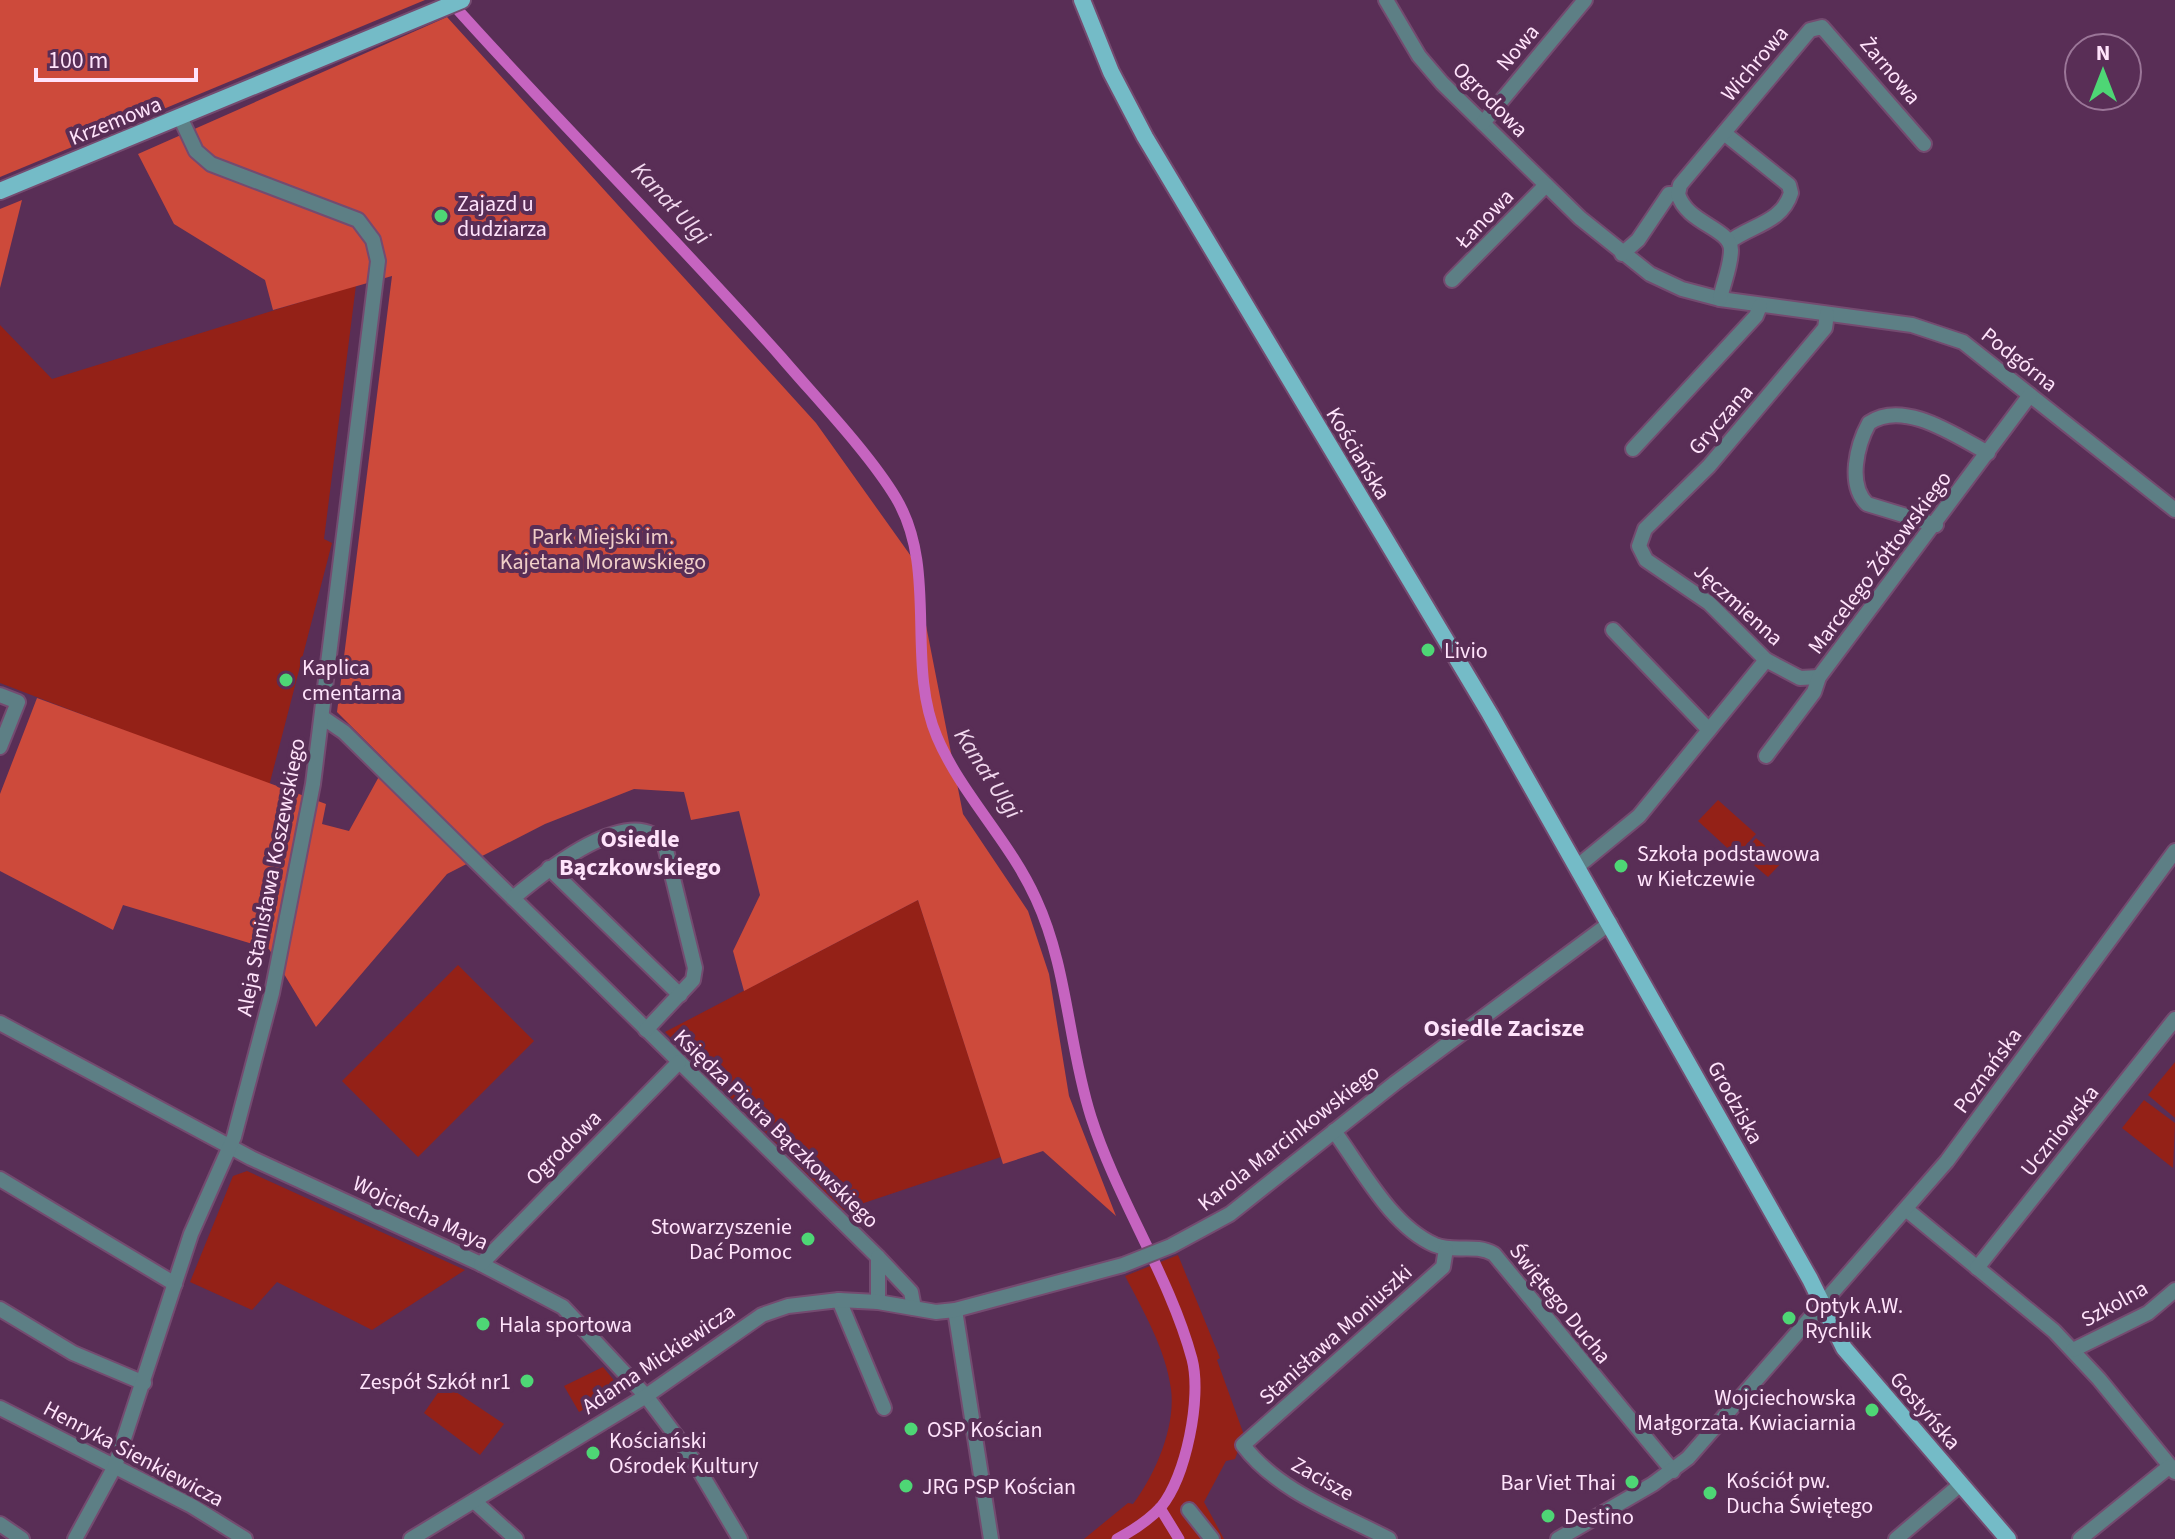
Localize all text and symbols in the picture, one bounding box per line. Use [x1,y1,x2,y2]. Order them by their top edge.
street label: Nowa [1489,17,1547,78]
street label: Wichrowa [1713,19,1796,109]
street label: Żarnowa [1852,29,1928,112]
scale bar [36,32,196,82]
north arrow [2063,32,2143,112]
text: N [2096,37,2110,69]
text: 100 m [48,43,108,78]
street label: Ogrodowa [1445,55,1535,145]
street label: Krzemowa [64,88,166,154]
water label: Kanał Ulgi [623,154,719,253]
street label: Łanowa [1447,181,1521,257]
place label: Zajazd u dudziarza [457,188,547,245]
marker: Zajazd u dudziarza [432,207,450,225]
street label: Podgórna [1974,320,2065,400]
street label: Gryczana [1681,377,1761,462]
street label: Kościańska [1318,401,1398,506]
street label: Marcelego Żółtowskiego [1800,464,1959,661]
park label: Park Miejski im. Kajetana Morawskiego [500,521,706,578]
street label: Jęczmienna [1687,556,1790,654]
place label: Livio [1444,635,1488,667]
marker: Livio [1419,641,1437,659]
place label: Kaplica cmentarna [302,652,402,709]
marker: Kaplica cmentarna [277,671,295,689]
water label: Kanał Ulgi [945,721,1030,826]
street label: Aleja Stanisława Koszewskiego [228,735,314,1019]
district label: Osiedle Bączkowskiego [559,822,721,885]
place label: Szkoła podstawowa w Kiełczewie [1637,838,1820,895]
marker: Szkoła podstawowa w Kiełczewie [1612,857,1630,875]
district label: Osiedle Zacisze [1423,1011,1585,1046]
street label: Poznańska [1946,1021,2030,1120]
street label: Księdza Piotra Bączkowskiego [666,1022,886,1236]
street label: Grodziska [1699,1055,1771,1150]
street label: Karola Marcinkowskiego [1191,1056,1386,1219]
street label: Uczniowska [2013,1078,2107,1183]
street label: Ogrodowa [519,1103,609,1193]
street label: Wojciecha Maya [347,1167,494,1258]
place label: Stowarzyszenie Dać Pomoc [650,1211,792,1268]
marker: Stowarzyszenie Dać Pomoc [799,1230,817,1248]
street label: Świętego Ducha [1501,1236,1619,1371]
street label: Stanisława Moniuszki [1252,1257,1420,1413]
street label: Szkolna [2075,1272,2154,1335]
place label: Optyk A.W. Rychlik [1805,1290,1903,1347]
street label: Adama Mickiewicza [575,1296,742,1422]
place label: Hala sportowa [499,1309,632,1341]
marker: Optyk A.W. Rychlik [1780,1309,1798,1327]
marker: Hala sportowa [474,1315,492,1333]
street label: Gostyńska [1882,1364,1968,1457]
place label: Zespół Szkół nr1 [359,1366,511,1398]
marker: Zespół Szkół nr1 [518,1372,536,1390]
place label: Wojciechowska Małgorzata. Kwiaciarnia [1637,1382,1856,1439]
street label: Henryka Sienkiewicza [37,1393,230,1515]
marker: Wojciechowska Małgorzata. Kwiaciarnia [1863,1401,1881,1419]
place label: OSP Kościan [927,1414,1042,1446]
marker: OSP Kościan [902,1420,920,1438]
place label: Kościański Ośrodek Kultury [609,1425,759,1482]
marker: Kościański Ośrodek Kultury [584,1444,602,1462]
street label: Zacisze [1285,1449,1360,1509]
place label: Kościół pw. Ducha Świętego [1726,1465,1873,1522]
place label: Bar Viet Thai [1500,1467,1616,1499]
place label: JRG PSP Kościan [922,1471,1076,1503]
marker: Bar Viet Thai [1623,1473,1641,1491]
marker: JRG PSP Kościan [897,1477,915,1495]
marker: Kościół pw. Ducha Świętego [1701,1484,1719,1502]
place label: Destino [1564,1501,1634,1533]
marker: Destino [1539,1507,1557,1525]

